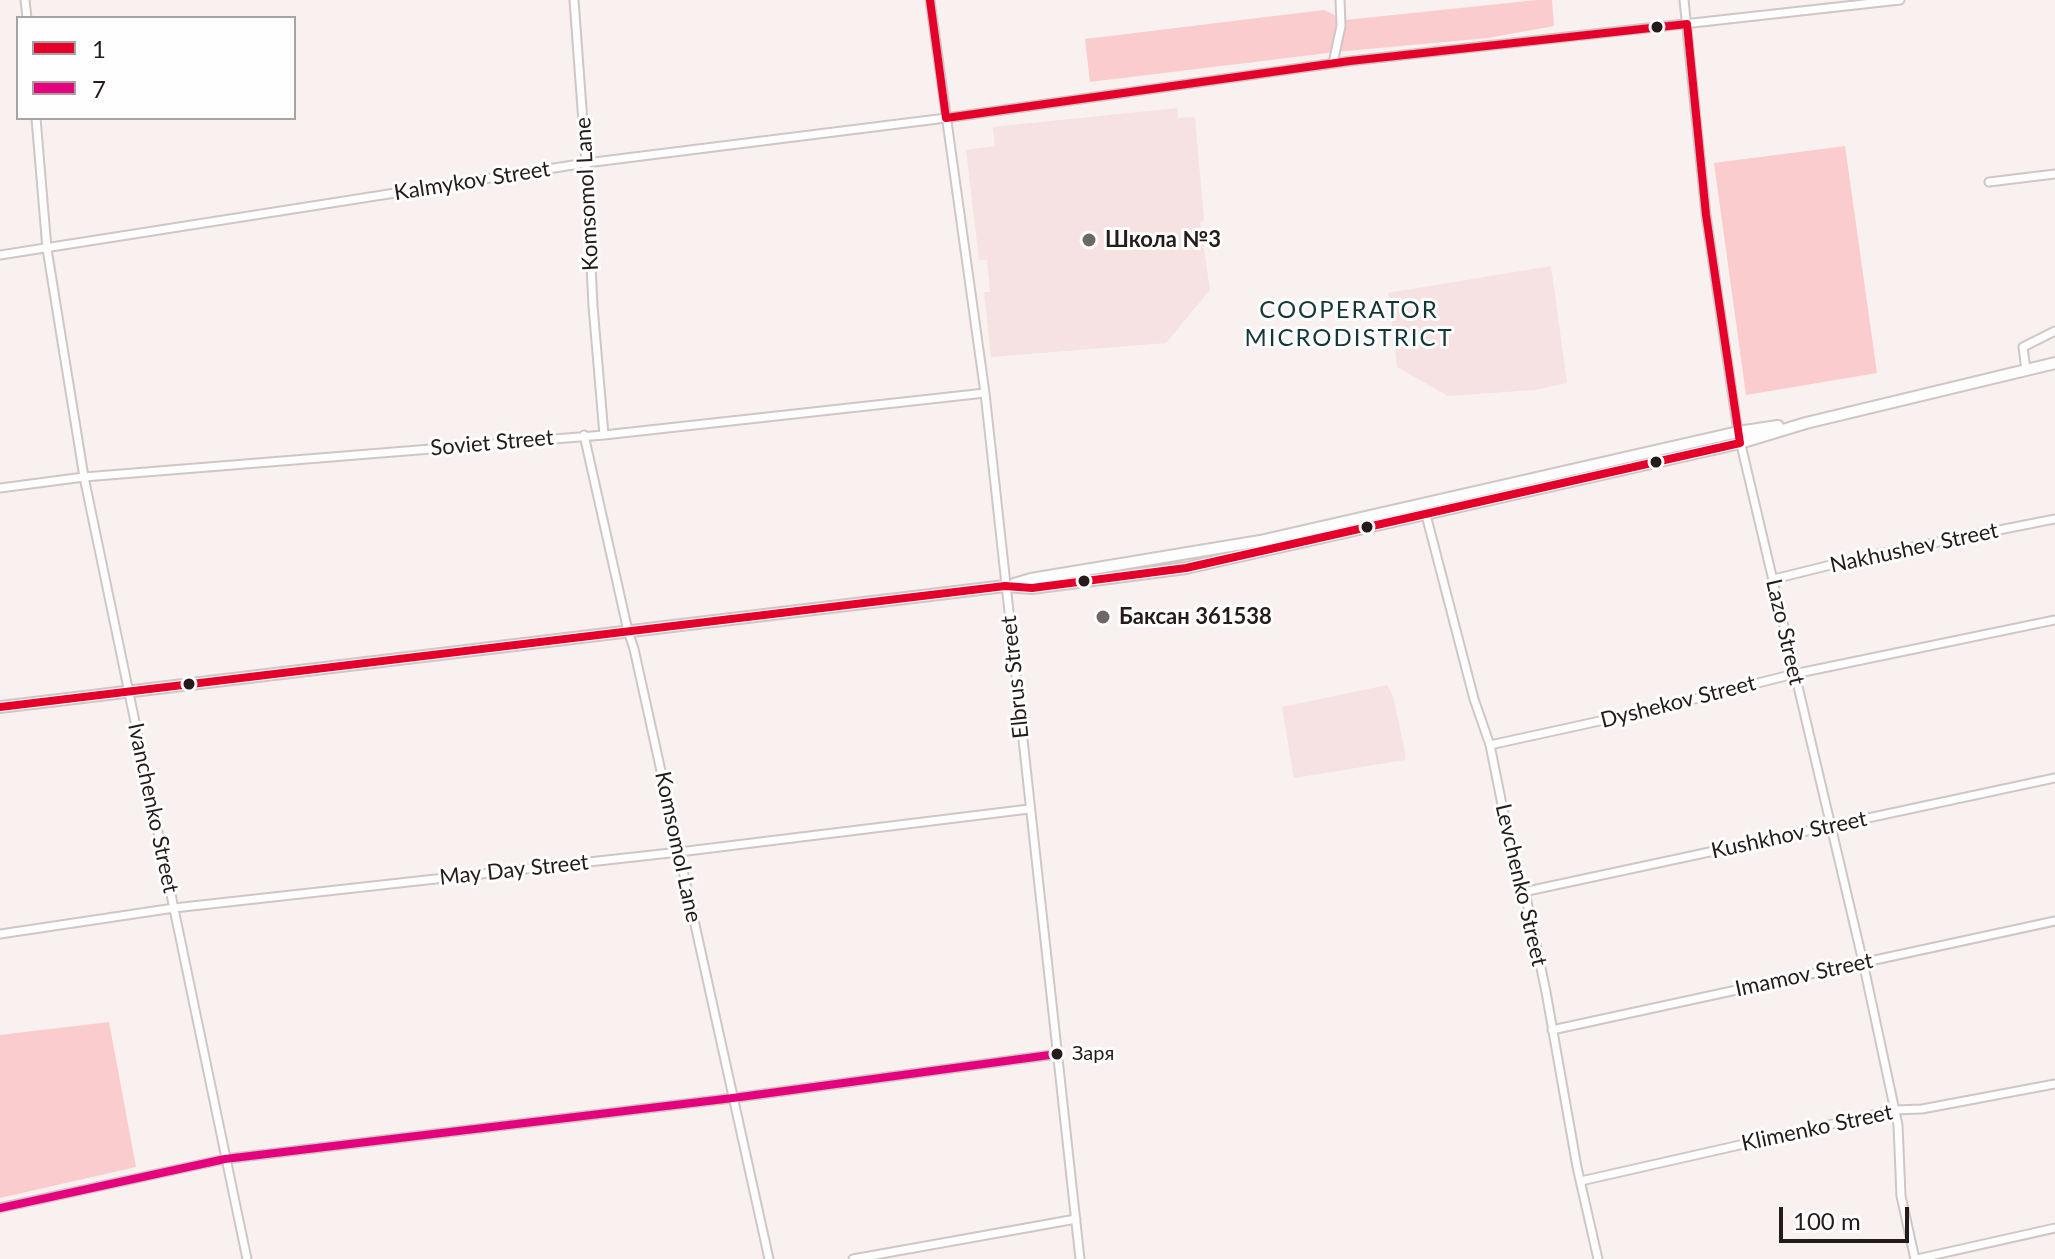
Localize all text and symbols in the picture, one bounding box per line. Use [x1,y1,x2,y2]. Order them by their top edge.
legend [16,16,296,120]
unlabelled marker [1649,19,1665,35]
text: 1 [92,34,106,63]
text: 7 [92,74,106,103]
street label: Komsomol Lane [570,117,604,271]
street label: Kalmykov Street [392,156,552,206]
place label: Школа №3 [1105,227,1221,253]
marker: Школа №3 [1080,231,1098,249]
district label: COOPERATOR MICRODISTRICT [1244,296,1454,352]
street label: Soviet Street [429,424,555,462]
unlabelled marker [1648,454,1664,470]
street label: Nakhushev Street [1828,517,2000,579]
unlabelled marker [1359,519,1375,535]
unlabelled marker [1076,573,1092,589]
street label: Lazo Street [1760,576,1810,688]
place label: Баксан 361538 [1119,604,1272,630]
marker: Баксан 361538 [1094,608,1112,626]
street label: Elbrus Street [995,614,1035,740]
street label: Dyshekov Street [1598,670,1758,734]
unlabelled marker [181,676,197,692]
street label: Ivanchenko Street [122,720,184,896]
street label: Komsomol Lane [649,769,707,925]
street label: Levchenko Street [1489,801,1553,969]
street label: Kushkhov Street [1709,806,1869,864]
street label: May Day Street [438,849,590,891]
street label: Imamov Street [1733,948,1875,1002]
place label: Заря [1072,1042,1114,1066]
marker: Заря [1049,1046,1065,1062]
street label: Klimenko Street [1739,1099,1895,1157]
scale bar [1783,1191,1913,1241]
text: 100 m [1793,1206,1861,1235]

